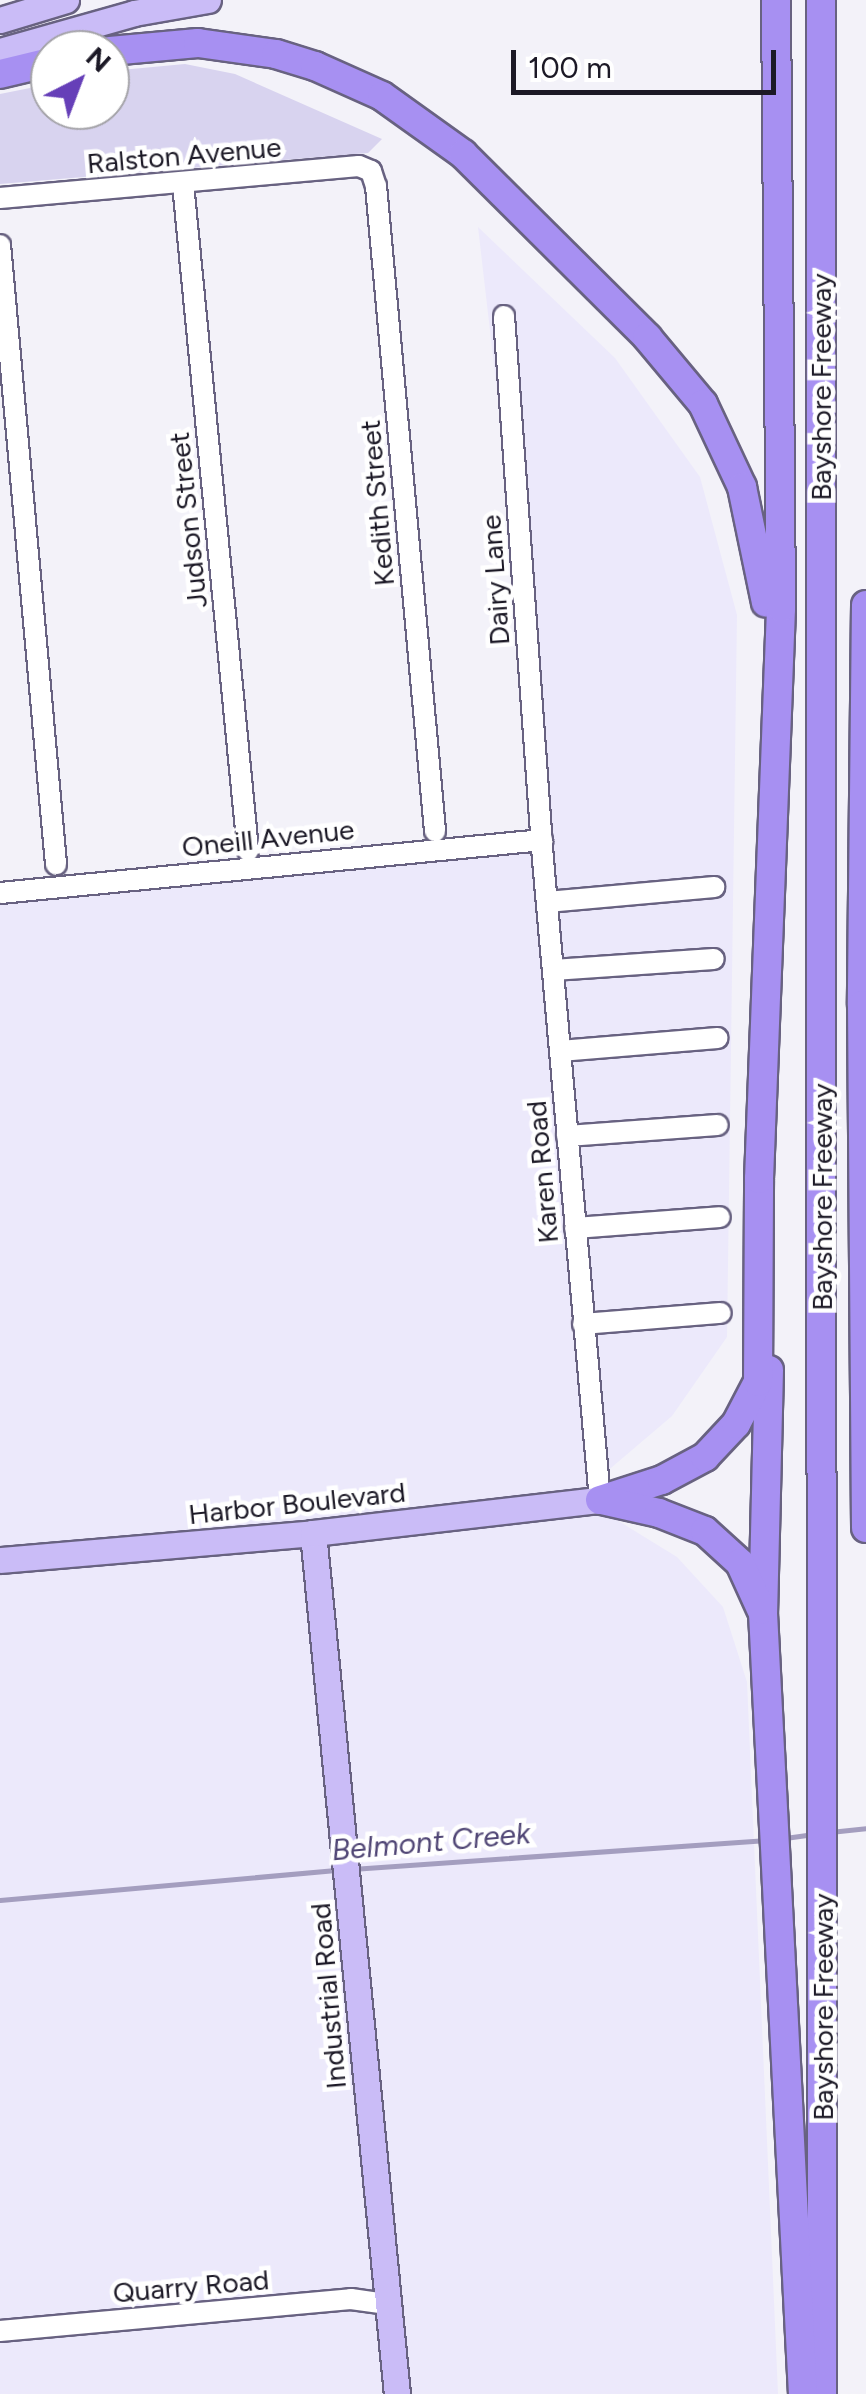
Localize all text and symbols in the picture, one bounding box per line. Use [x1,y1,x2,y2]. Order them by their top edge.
north arrow [30,30,130,130]
scale bar [516,30,781,92]
text: N [79,39,118,79]
text: 100 m [528,49,612,86]
street label: Ralston Avenue [85,130,283,180]
street label: Bayshore Freeway [804,273,838,501]
street label: Kedith Street [353,419,401,587]
street label: Judson Street [162,430,214,610]
street label: Dairy Lane [474,514,516,646]
street label: Oneill Avenue [180,812,356,864]
street label: Bayshore Freeway [805,1083,839,1311]
street label: Karen Road [519,1099,565,1245]
street label: Harbor Boulevard [187,1475,407,1531]
water label: Belmont Creek [330,1815,532,1869]
street label: Bayshore Freeway [806,1893,840,2121]
street label: Industrial Road [303,1902,353,2090]
street label: Quarry Road [111,2262,271,2310]

